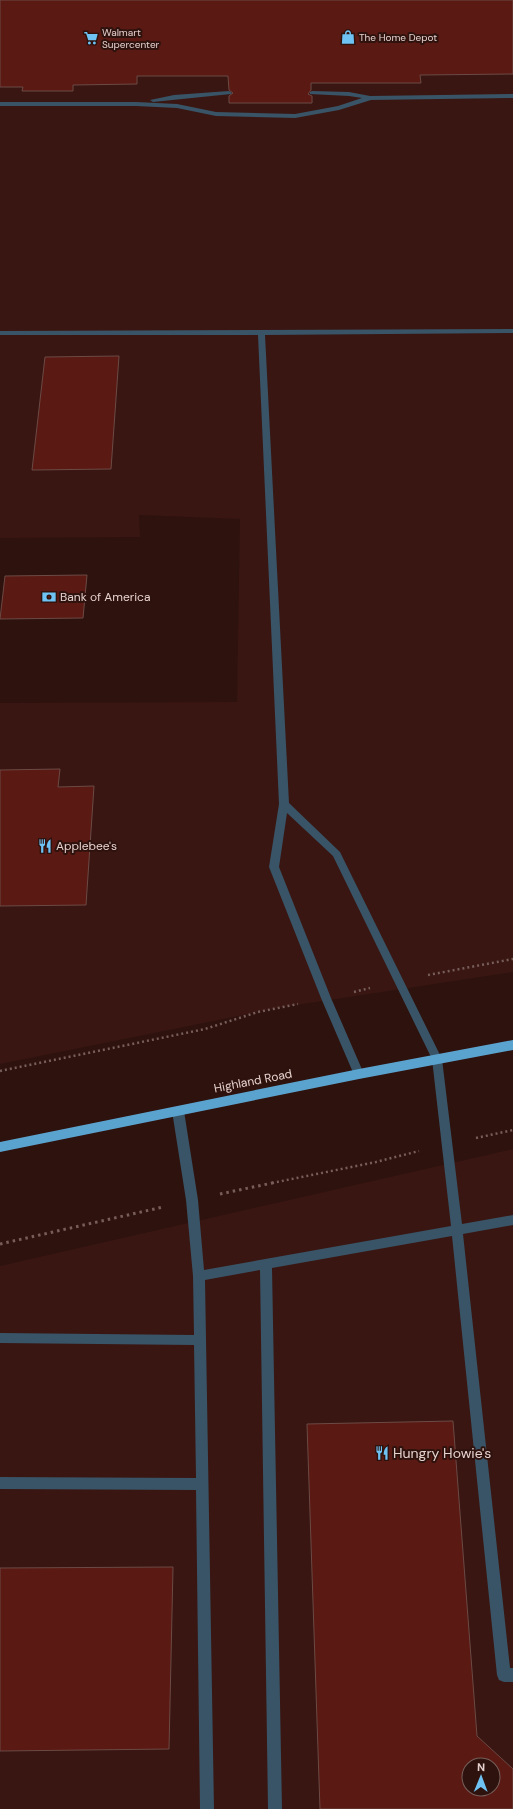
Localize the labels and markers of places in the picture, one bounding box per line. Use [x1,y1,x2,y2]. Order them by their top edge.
place label: Walmart Supercenter [102,26,160,51]
shop icon: The Home Depot [340,29,356,45]
supermarket icon: Walmart Supercenter [83,30,99,46]
place label: The Home Depot [359,31,437,44]
bank icon: Bank of America [41,589,57,605]
place label: Bank of America [60,589,150,605]
restaurant icon: Applebee's [37,838,53,854]
place label: Applebee's [56,838,117,854]
place label: Hungry Howie's [393,1444,491,1462]
restaurant icon: Hungry Howie's [374,1445,390,1461]

